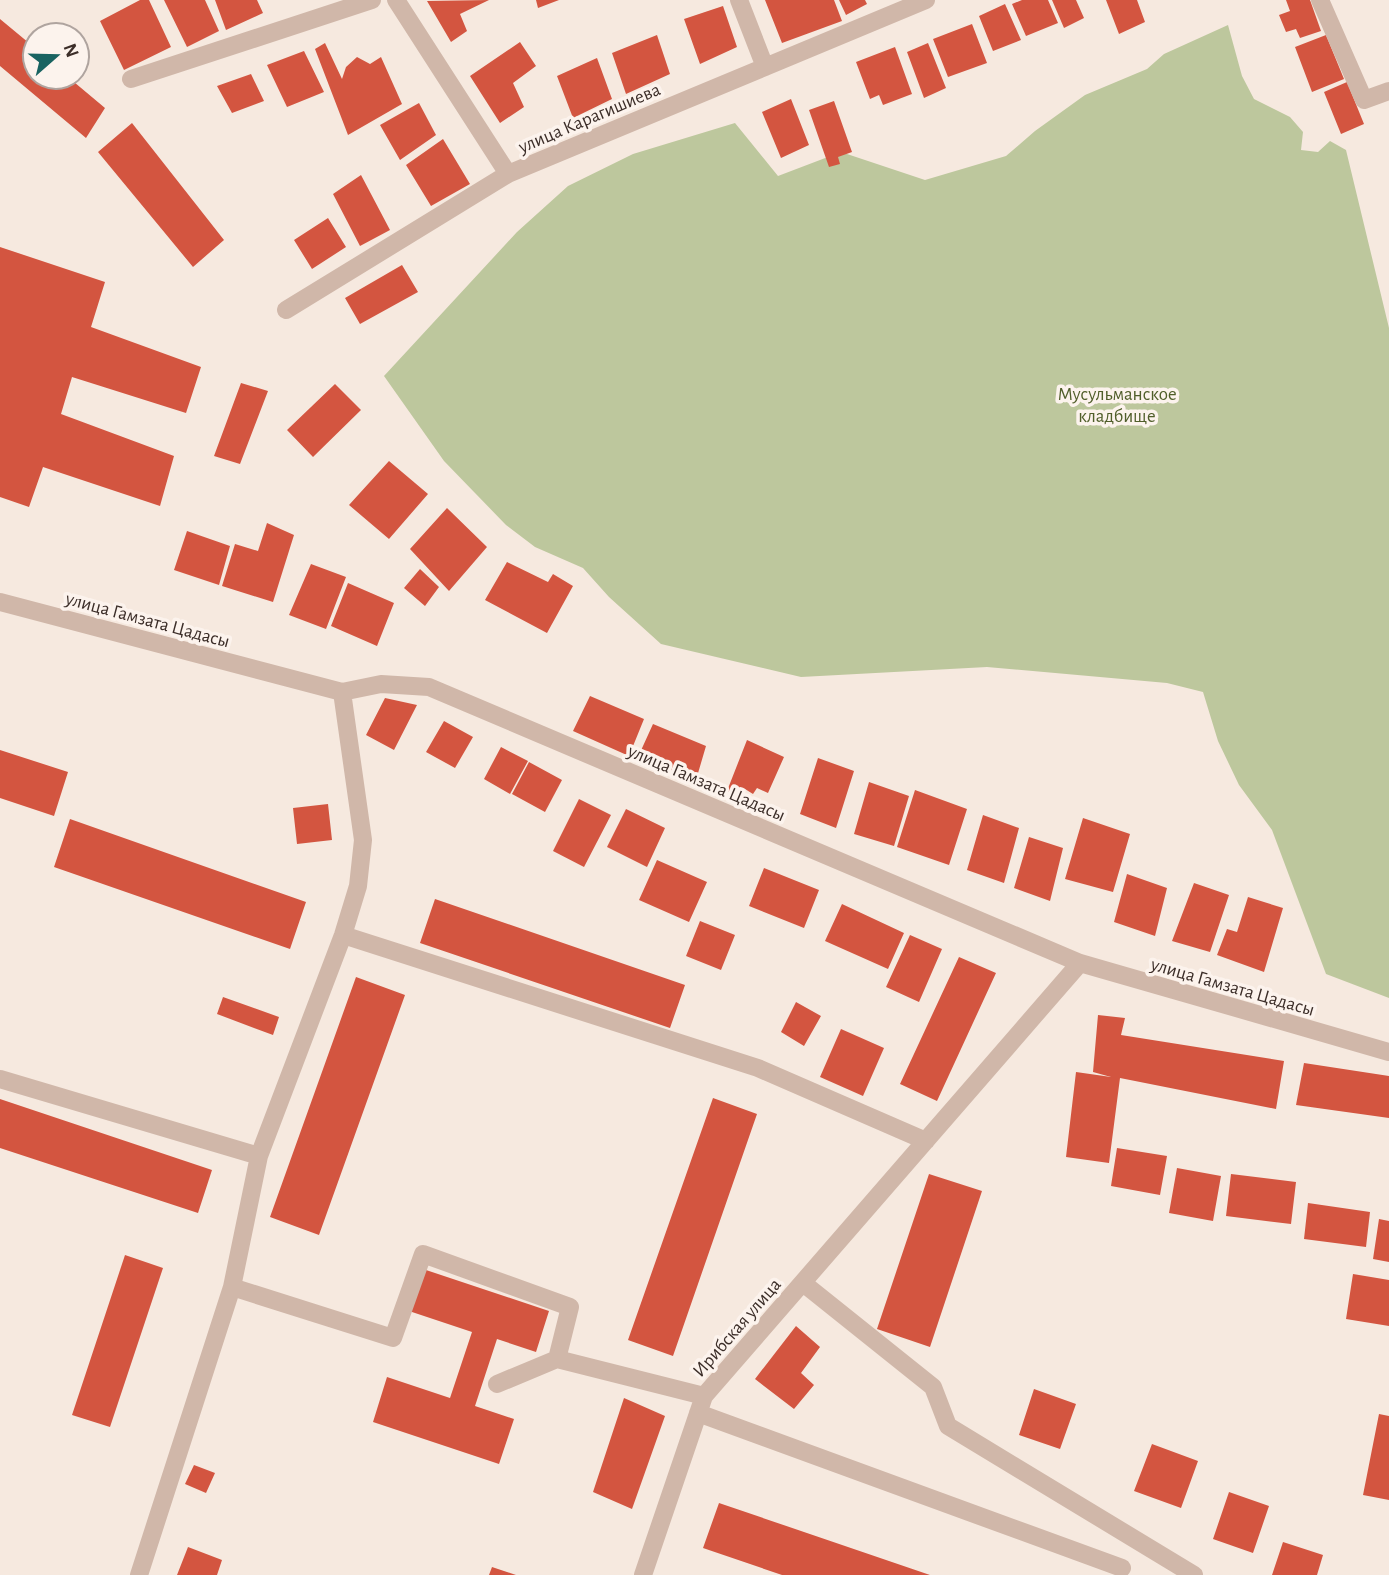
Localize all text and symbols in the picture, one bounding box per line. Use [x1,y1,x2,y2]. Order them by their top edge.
north arrow [21,21,91,91]
text: N [59,41,82,60]
street label: улица Карагишиева [515,80,664,157]
park label: Мусульманское кладбище [1057,385,1177,426]
street label: улица Гамзата Цадасы [62,589,232,652]
street label: улица Гамзата Цадасы [624,741,788,825]
street label: улица Гамзата Цадасы [1148,955,1317,1020]
street label: Ирибская улица [689,1275,785,1381]

